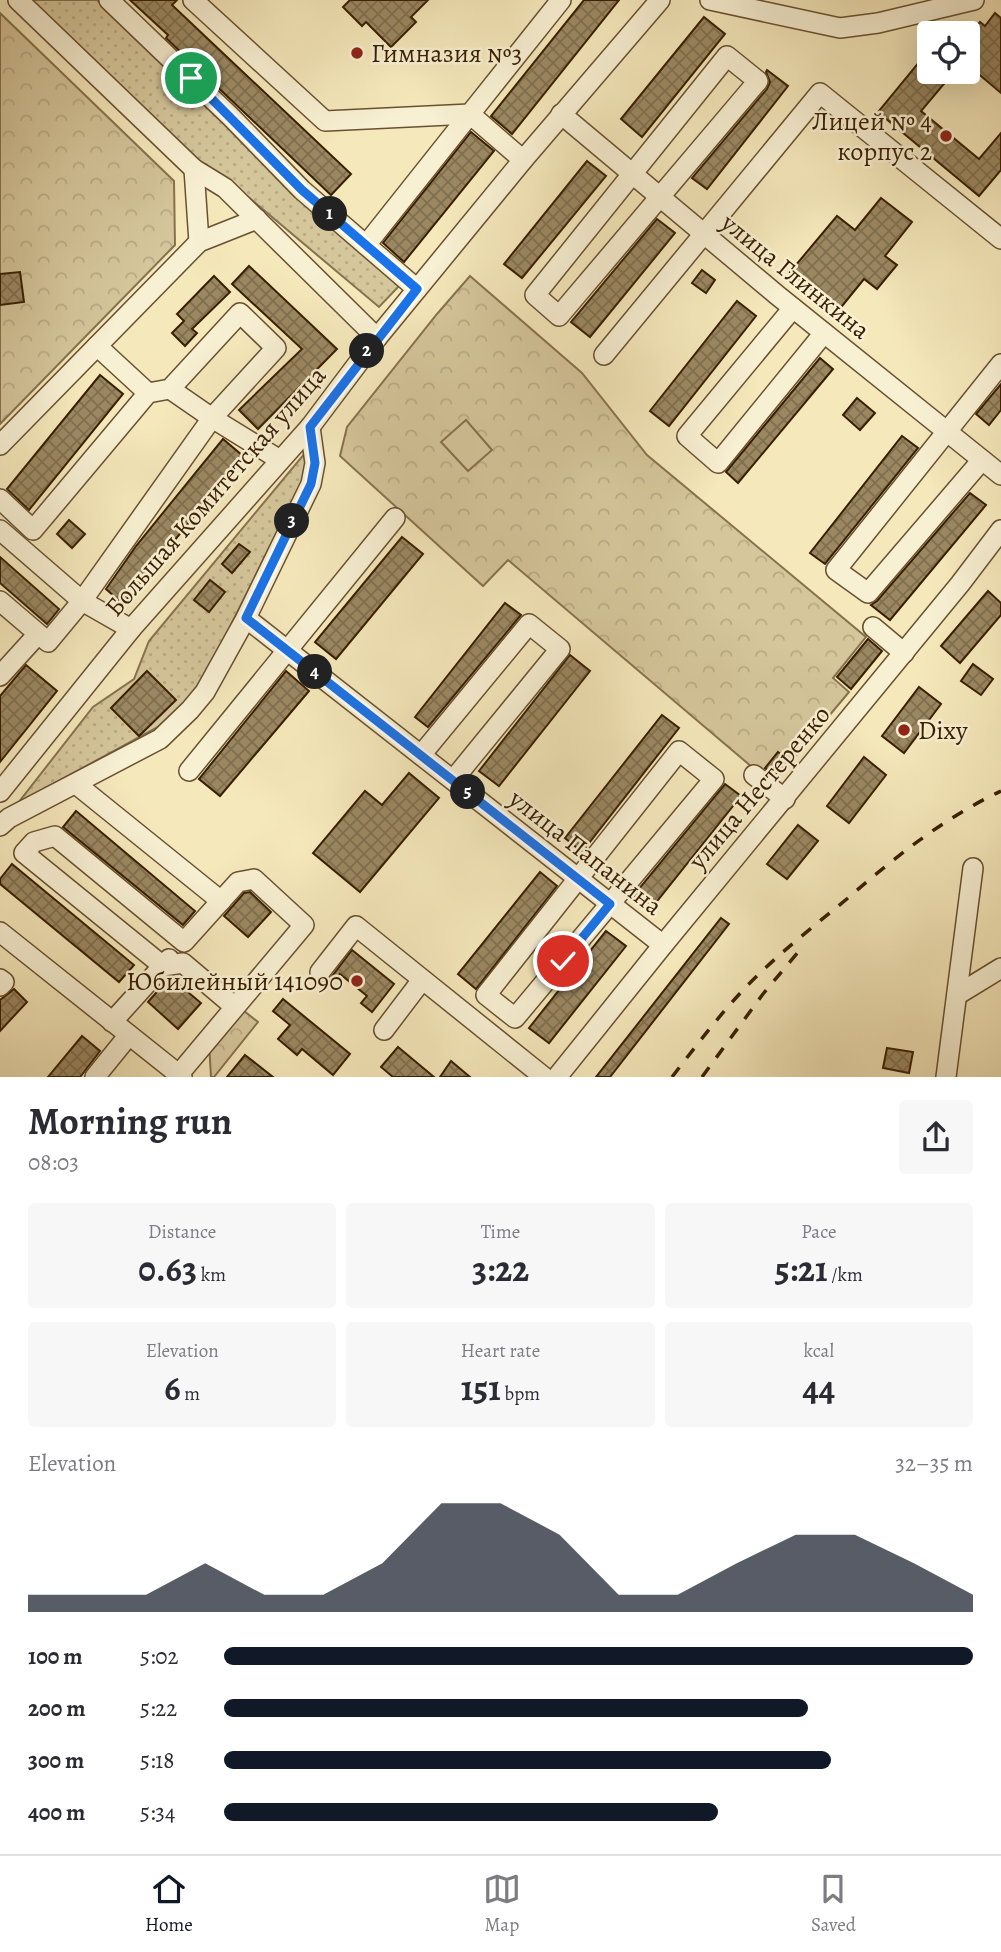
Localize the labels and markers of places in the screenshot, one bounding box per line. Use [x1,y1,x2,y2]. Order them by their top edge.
place label: Гимназия №3 [371,36,522,71]
marker: Гимназия №3 [349,45,365,61]
pin [161,48,221,108]
place label: Лицей № 4 корпус 2 [812,104,932,169]
marker: Лицей № 4 корпус 2 [938,128,954,144]
pin: 1 [312,196,348,232]
pin: 2 [350,334,384,368]
pin: 3 [274,504,310,538]
pin: 4 [298,654,332,690]
place label: Dixy [918,713,968,748]
marker: Dixy [896,722,912,738]
pin: 5 [450,774,486,810]
pin [533,931,593,991]
place label: Юбилейный 141090 [126,964,343,999]
marker: Юбилейный 141090 [349,973,365,989]

